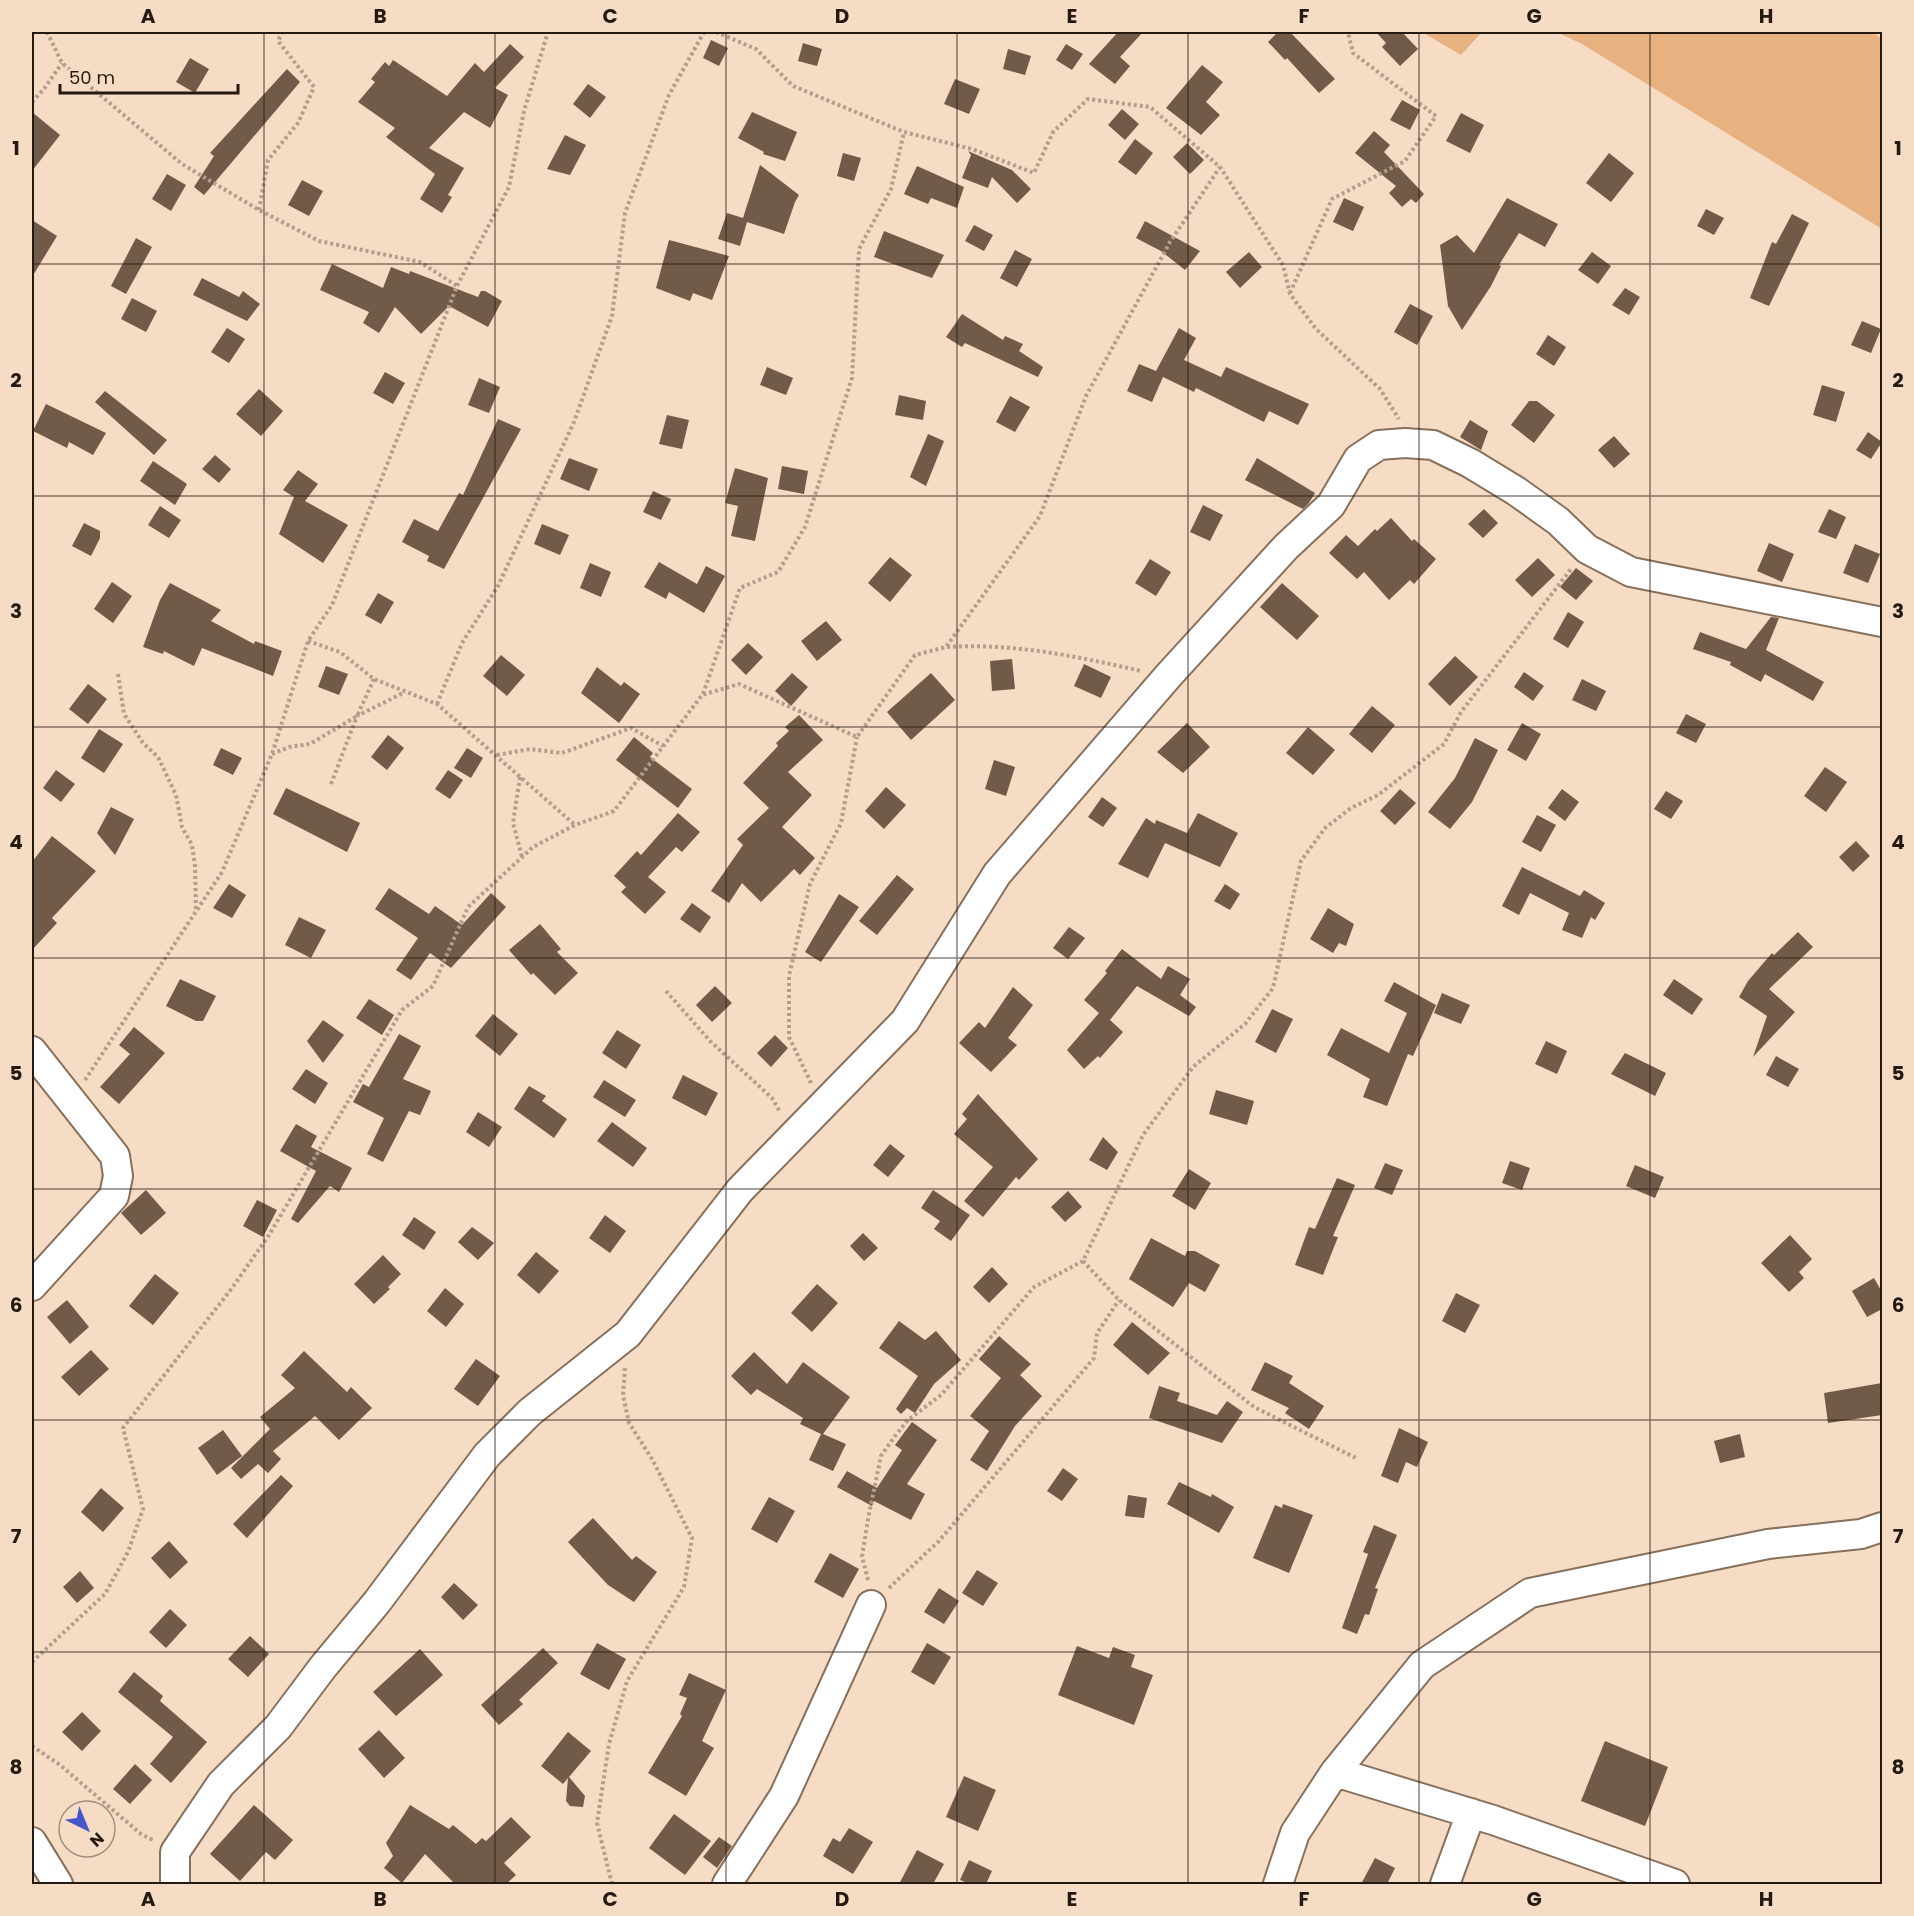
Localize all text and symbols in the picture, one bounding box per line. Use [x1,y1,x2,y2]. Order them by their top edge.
text: A [141,2,156,30]
text: B [373,2,387,30]
text: C [602,2,618,30]
text: D [835,2,849,30]
text: E [1067,2,1077,30]
text: F [1299,2,1310,30]
text: G [1526,2,1542,30]
text: H [1759,2,1773,30]
scale bar [60,57,238,95]
text: 50 m [69,65,115,90]
text: 1 [12,134,20,162]
text: 1 [1894,134,1902,162]
text: 2 [10,366,22,394]
text: 2 [1892,366,1904,394]
text: 3 [10,597,22,625]
text: 3 [1892,597,1904,625]
text: 4 [9,828,23,856]
text: 4 [1891,828,1905,856]
text: 5 [10,1059,23,1087]
text: 5 [1892,1059,1905,1087]
text: 6 [10,1291,22,1319]
text: 6 [1892,1291,1904,1319]
text: 7 [11,1522,22,1550]
text: 7 [1893,1522,1904,1550]
text: 8 [10,1753,22,1781]
text: 8 [1892,1753,1904,1781]
north arrow [57,1799,117,1859]
text: N [85,1827,109,1852]
text: A [141,1885,156,1913]
text: B [373,1885,387,1913]
text: C [602,1885,618,1913]
text: D [835,1885,849,1913]
text: E [1067,1885,1077,1913]
text: F [1299,1885,1310,1913]
text: G [1526,1885,1542,1913]
text: H [1759,1885,1773,1913]

